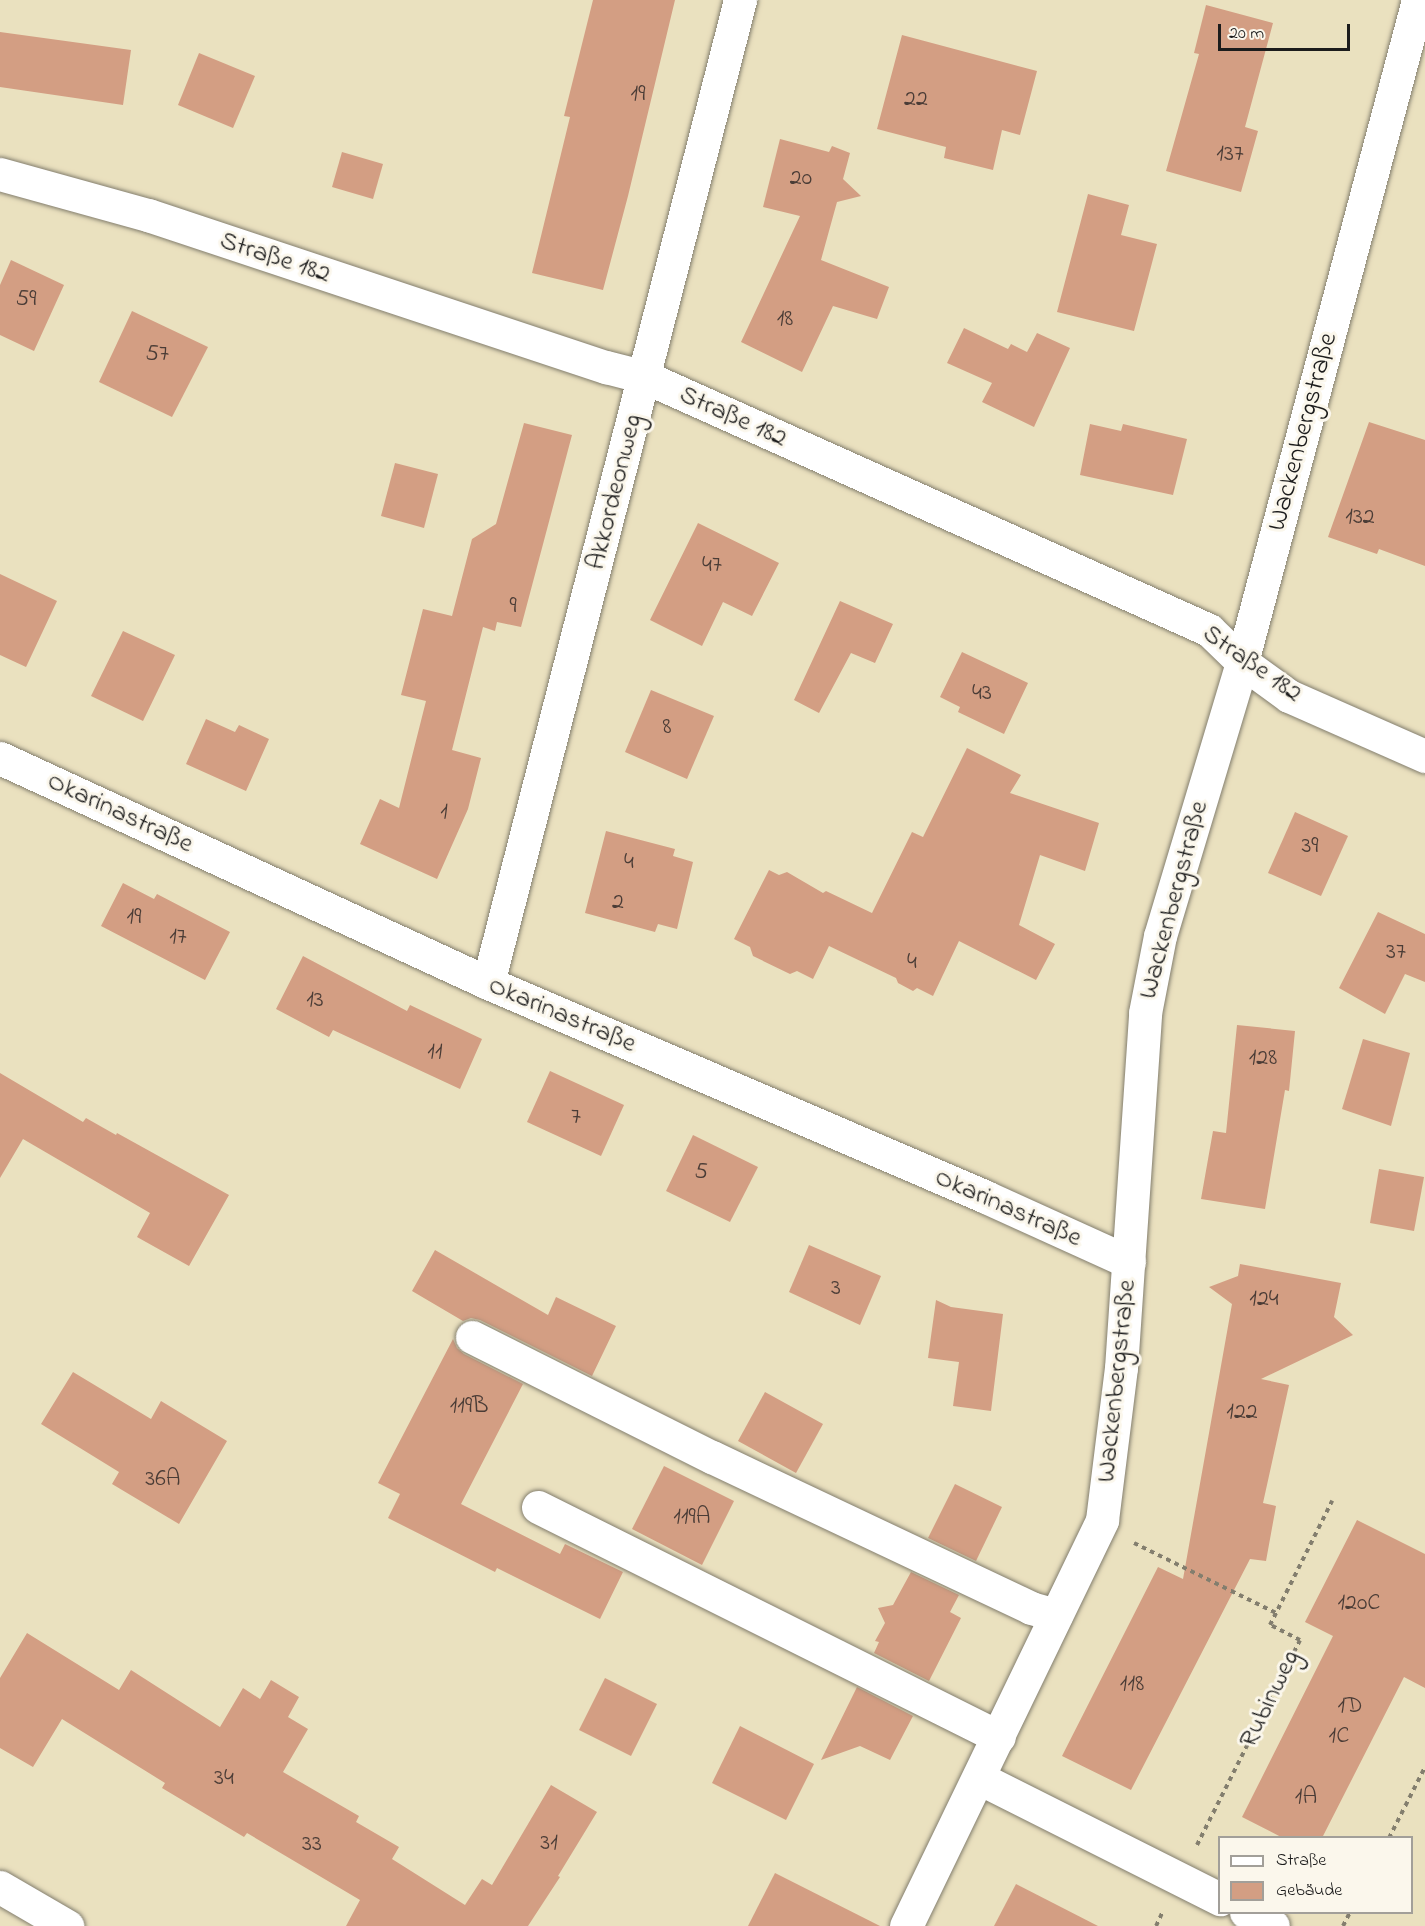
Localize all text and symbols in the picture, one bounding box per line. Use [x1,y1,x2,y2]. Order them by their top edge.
scale bar [1221,12,1353,50]
text: 20 m [1229,21,1264,47]
house number: 19 [631,81,645,109]
house number: 22 [904,86,928,114]
house number: 137 [1216,141,1244,169]
house number: 20 [790,165,812,193]
street label: Straße 182 [216,225,334,291]
house number: 59 [16,286,36,314]
house number: 18 [777,306,793,334]
street label: Wackenbergstraße [1261,329,1345,535]
house number: 57 [145,341,169,369]
street label: Straße 182 [674,379,792,455]
street label: Akkordeonweg [580,411,650,573]
house number: 132 [1345,504,1375,532]
house number: 47 [702,552,722,580]
house number: 9 [509,593,517,621]
street label: Straße 182 [1196,618,1308,710]
house number: 43 [972,680,992,708]
house number: 8 [663,714,671,742]
street label: Okarinastraße [42,765,198,861]
street label: Wackenbergstraße [1132,797,1216,1003]
house number: 1 [440,799,448,827]
house number: 39 [1301,833,1319,861]
house number: 4 [624,849,634,877]
house number: 2 [612,889,624,917]
house number: 19 [127,904,141,932]
house number: 17 [169,924,187,952]
house number: 37 [1386,939,1406,967]
house number: 4 [907,949,917,977]
street label: Okarinastraße [483,969,641,1061]
house number: 13 [306,987,324,1015]
house number: 11 [427,1039,443,1067]
house number: 128 [1249,1045,1277,1073]
house number: 7 [571,1104,581,1132]
house number: 5 [694,1159,708,1187]
street label: Okarinastraße [930,1161,1086,1255]
house number: 3 [831,1275,841,1303]
street label: Wackenbergstraße [1090,1278,1144,1484]
house number: 124 [1249,1286,1279,1314]
house number: 119B [450,1393,488,1421]
house number: 122 [1226,1399,1258,1427]
house number: 36A [145,1466,181,1494]
house number: 119A [673,1504,711,1532]
house number: 120C [1337,1590,1381,1618]
street label: Rubinweg [1232,1645,1308,1753]
house number: 118 [1120,1671,1144,1699]
house number: 1D [1337,1693,1363,1721]
house number: 1C [1329,1723,1349,1751]
house number: 34 [214,1765,234,1793]
house number: 1A [1295,1784,1317,1812]
house number: 31 [540,1830,558,1858]
house number: 33 [302,1831,322,1859]
legend [1218,1836,1413,1914]
text: Straße [1276,1848,1326,1874]
text: Gebäude [1276,1878,1342,1904]

